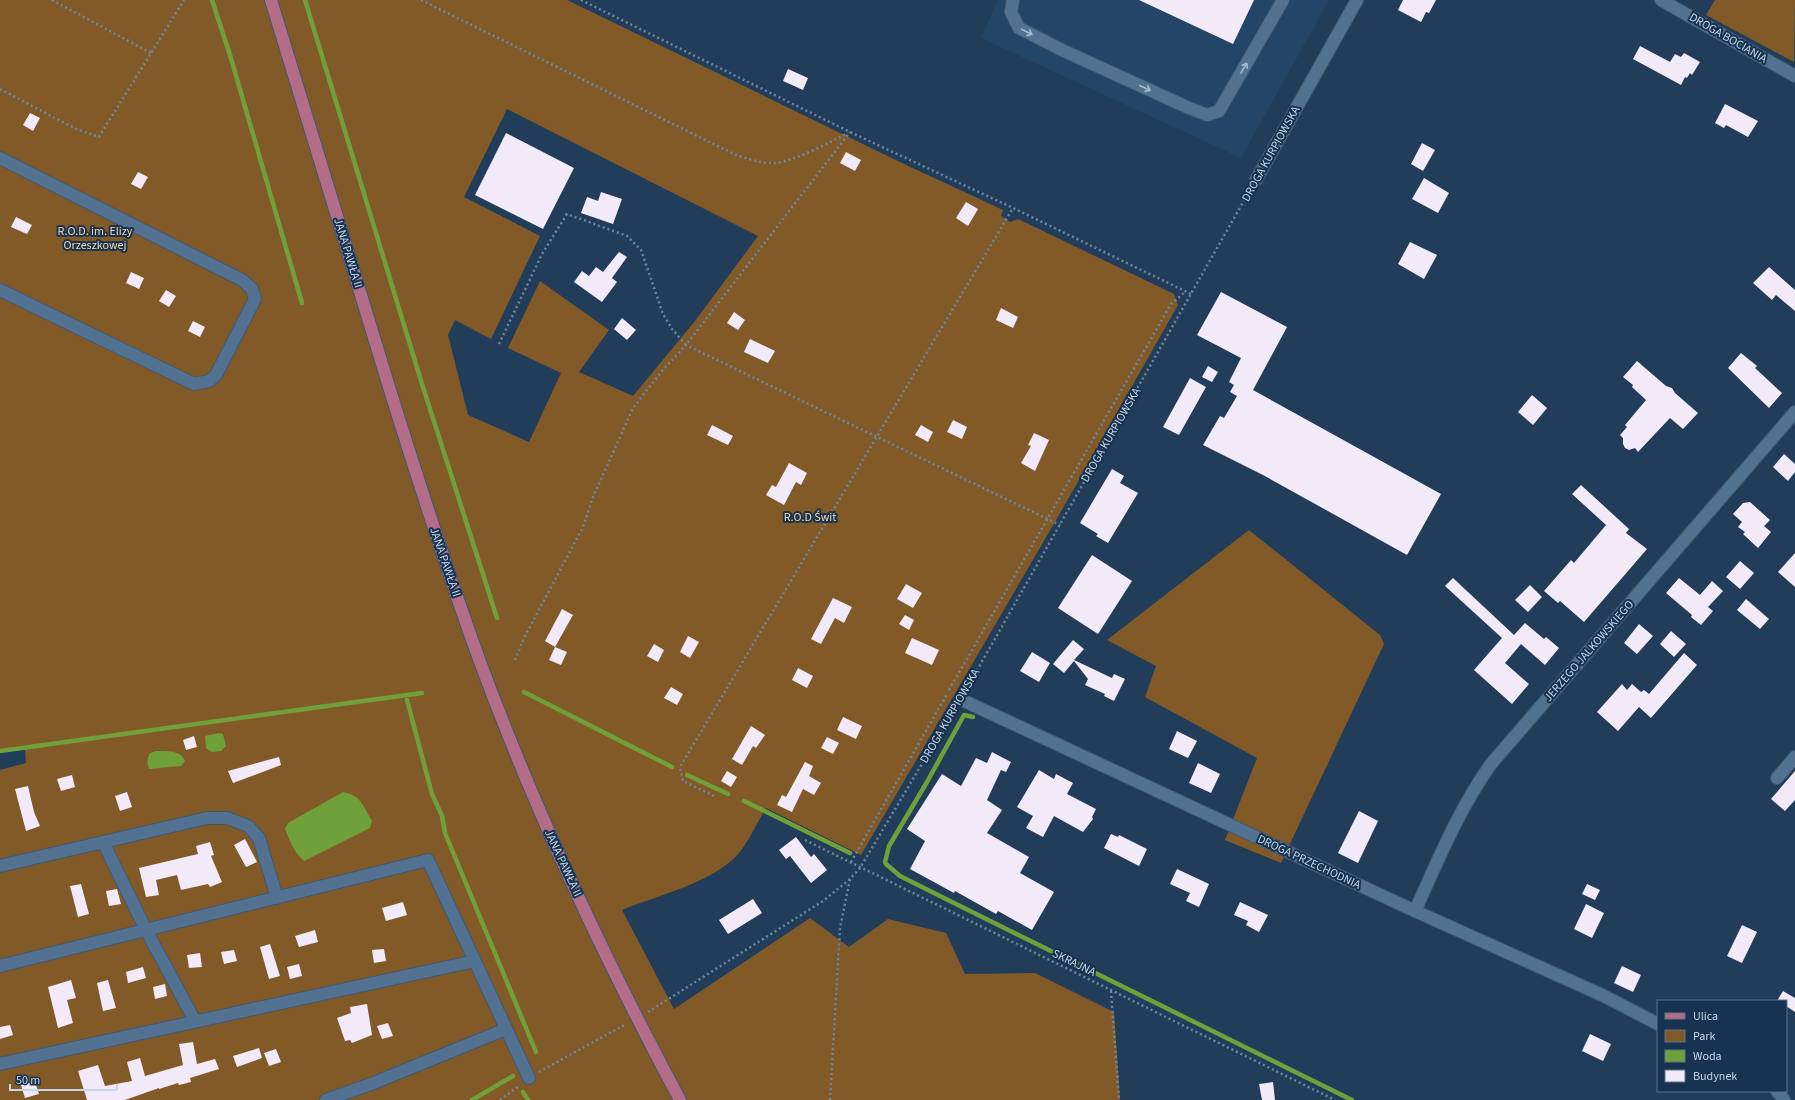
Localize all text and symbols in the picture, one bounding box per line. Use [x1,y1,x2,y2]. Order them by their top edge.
street label: DROGA BOCIANIA [1686,9,1771,67]
one-way arrow [1021,29,1033,36]
one-way arrow [1240,62,1248,74]
one-way arrow [1138,85,1150,92]
street label: DROGA KURPIOWSKA [1238,103,1305,205]
street label: JANA PAWŁA II [329,216,367,290]
park label: R.O.D. im. Elizy Orzeszkowej [58,223,133,254]
street label: DROGA KURPIOWSKA [1077,384,1145,485]
park label: R.O.D Świt [784,509,836,526]
street label: JANA PAWŁA II [425,525,465,599]
street label: JERZEGO JALKOWSKIEGO [1540,596,1638,705]
street label: DROGA KURPIOWSKA [916,665,984,766]
street label: JANA PAWŁA II [540,827,586,899]
street label: DROGA PRZECHODNIA [1255,831,1364,894]
street label: SKRAJNA [1049,945,1099,981]
legend [1657,1000,1787,1092]
text: Ulica [1693,1008,1718,1025]
text: Park [1693,1028,1715,1045]
text: Woda [1693,1048,1722,1065]
scale bar [10,1066,117,1092]
text: Budynek [1693,1068,1737,1085]
text: 50 m [16,1072,40,1089]

